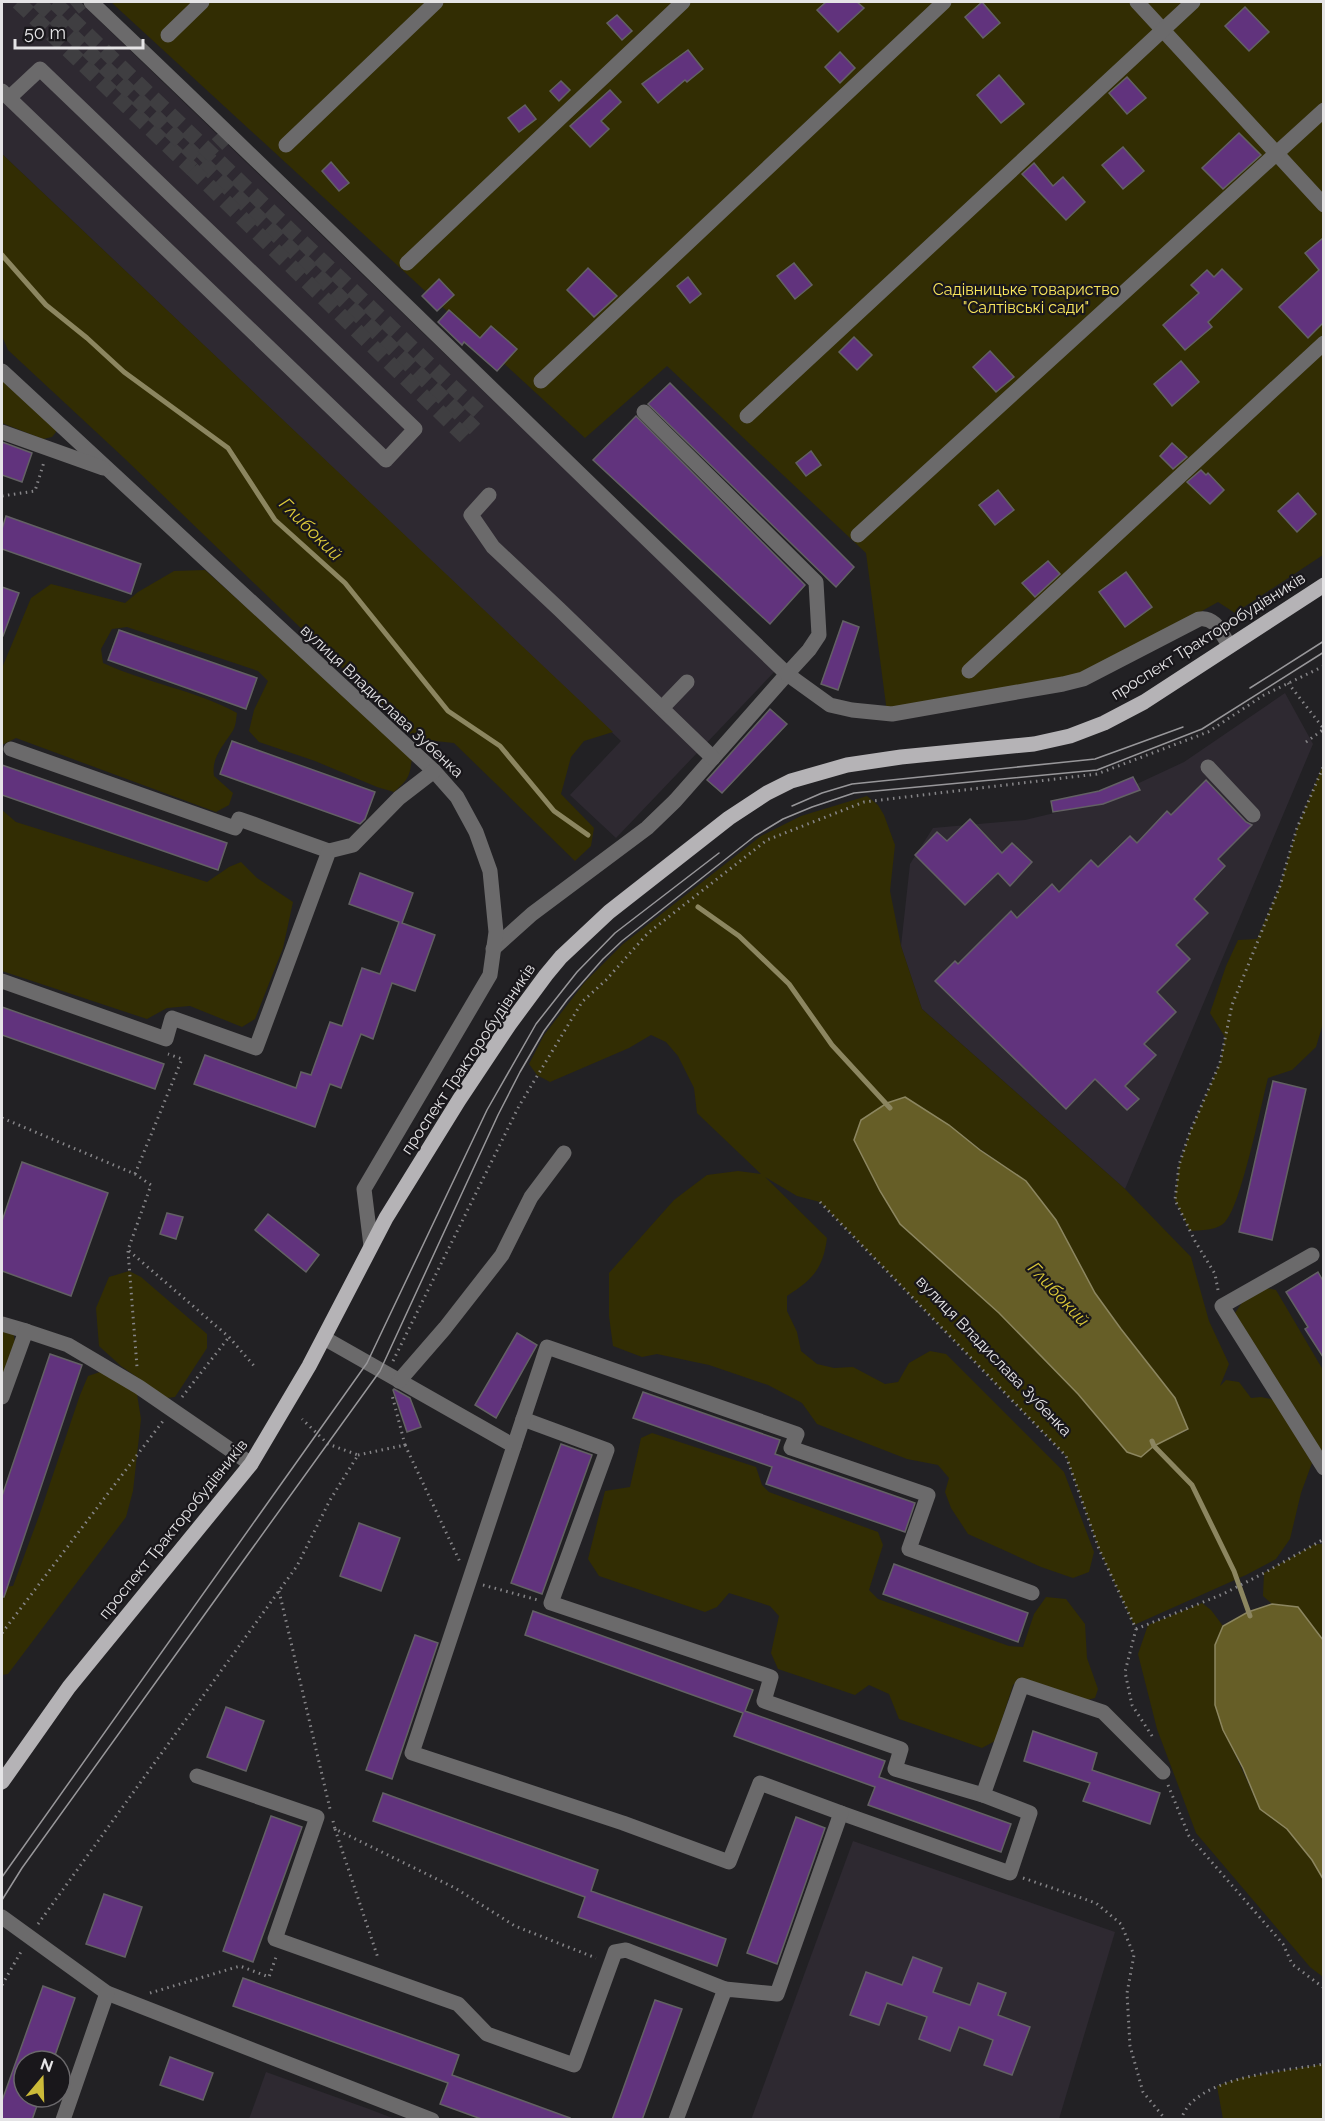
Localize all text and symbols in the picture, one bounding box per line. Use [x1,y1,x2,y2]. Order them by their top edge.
scale bar [15,12,142,50]
text: 50 m [24,22,66,43]
park label: Садівницьке товариство "Салтівські сади" [933,280,1119,317]
water label: Глибокий [275,493,347,565]
street label: проспект Тракторобудівників [1107,568,1309,704]
street label: вулиця Владислава Зубенка [297,621,467,781]
street label: проспект Тракторобудівників [397,960,539,1158]
water label: Глибокий [1024,1258,1094,1330]
street label: вулиця Владислава Зубенка [912,1272,1076,1440]
street label: проспект Тракторобудівників [95,1435,251,1623]
north arrow [12,2049,72,2109]
text: N [38,2054,56,2076]

